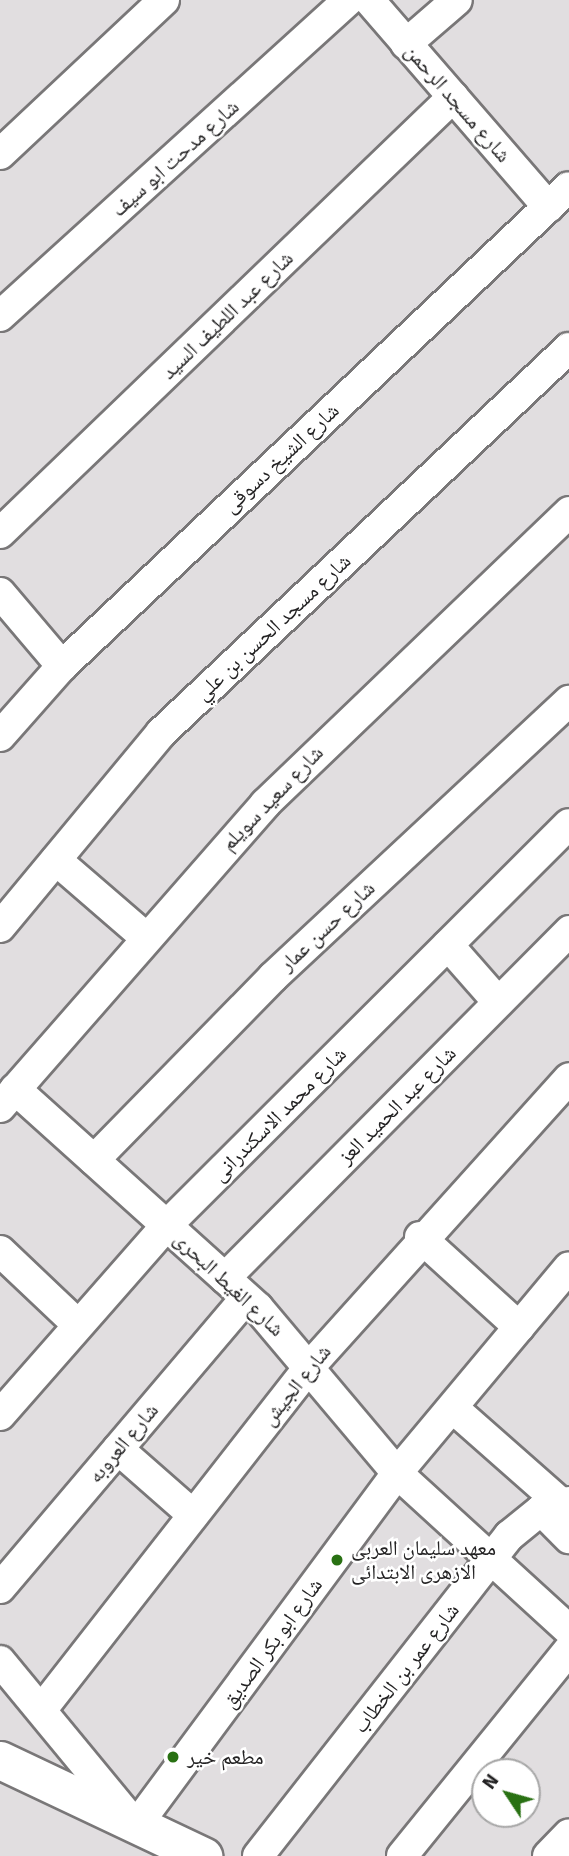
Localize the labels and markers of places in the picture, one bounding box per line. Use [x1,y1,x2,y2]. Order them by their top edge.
place label: معهد سليمان العربى الازهرى الابتدائى [351,1535,496,1585]
marker: معهد سليمان العربى الازهرى الابتدائى [329,1552,345,1568]
place label: مطعم خير [187,1744,264,1770]
marker: مطعم خير [165,1749,181,1765]

